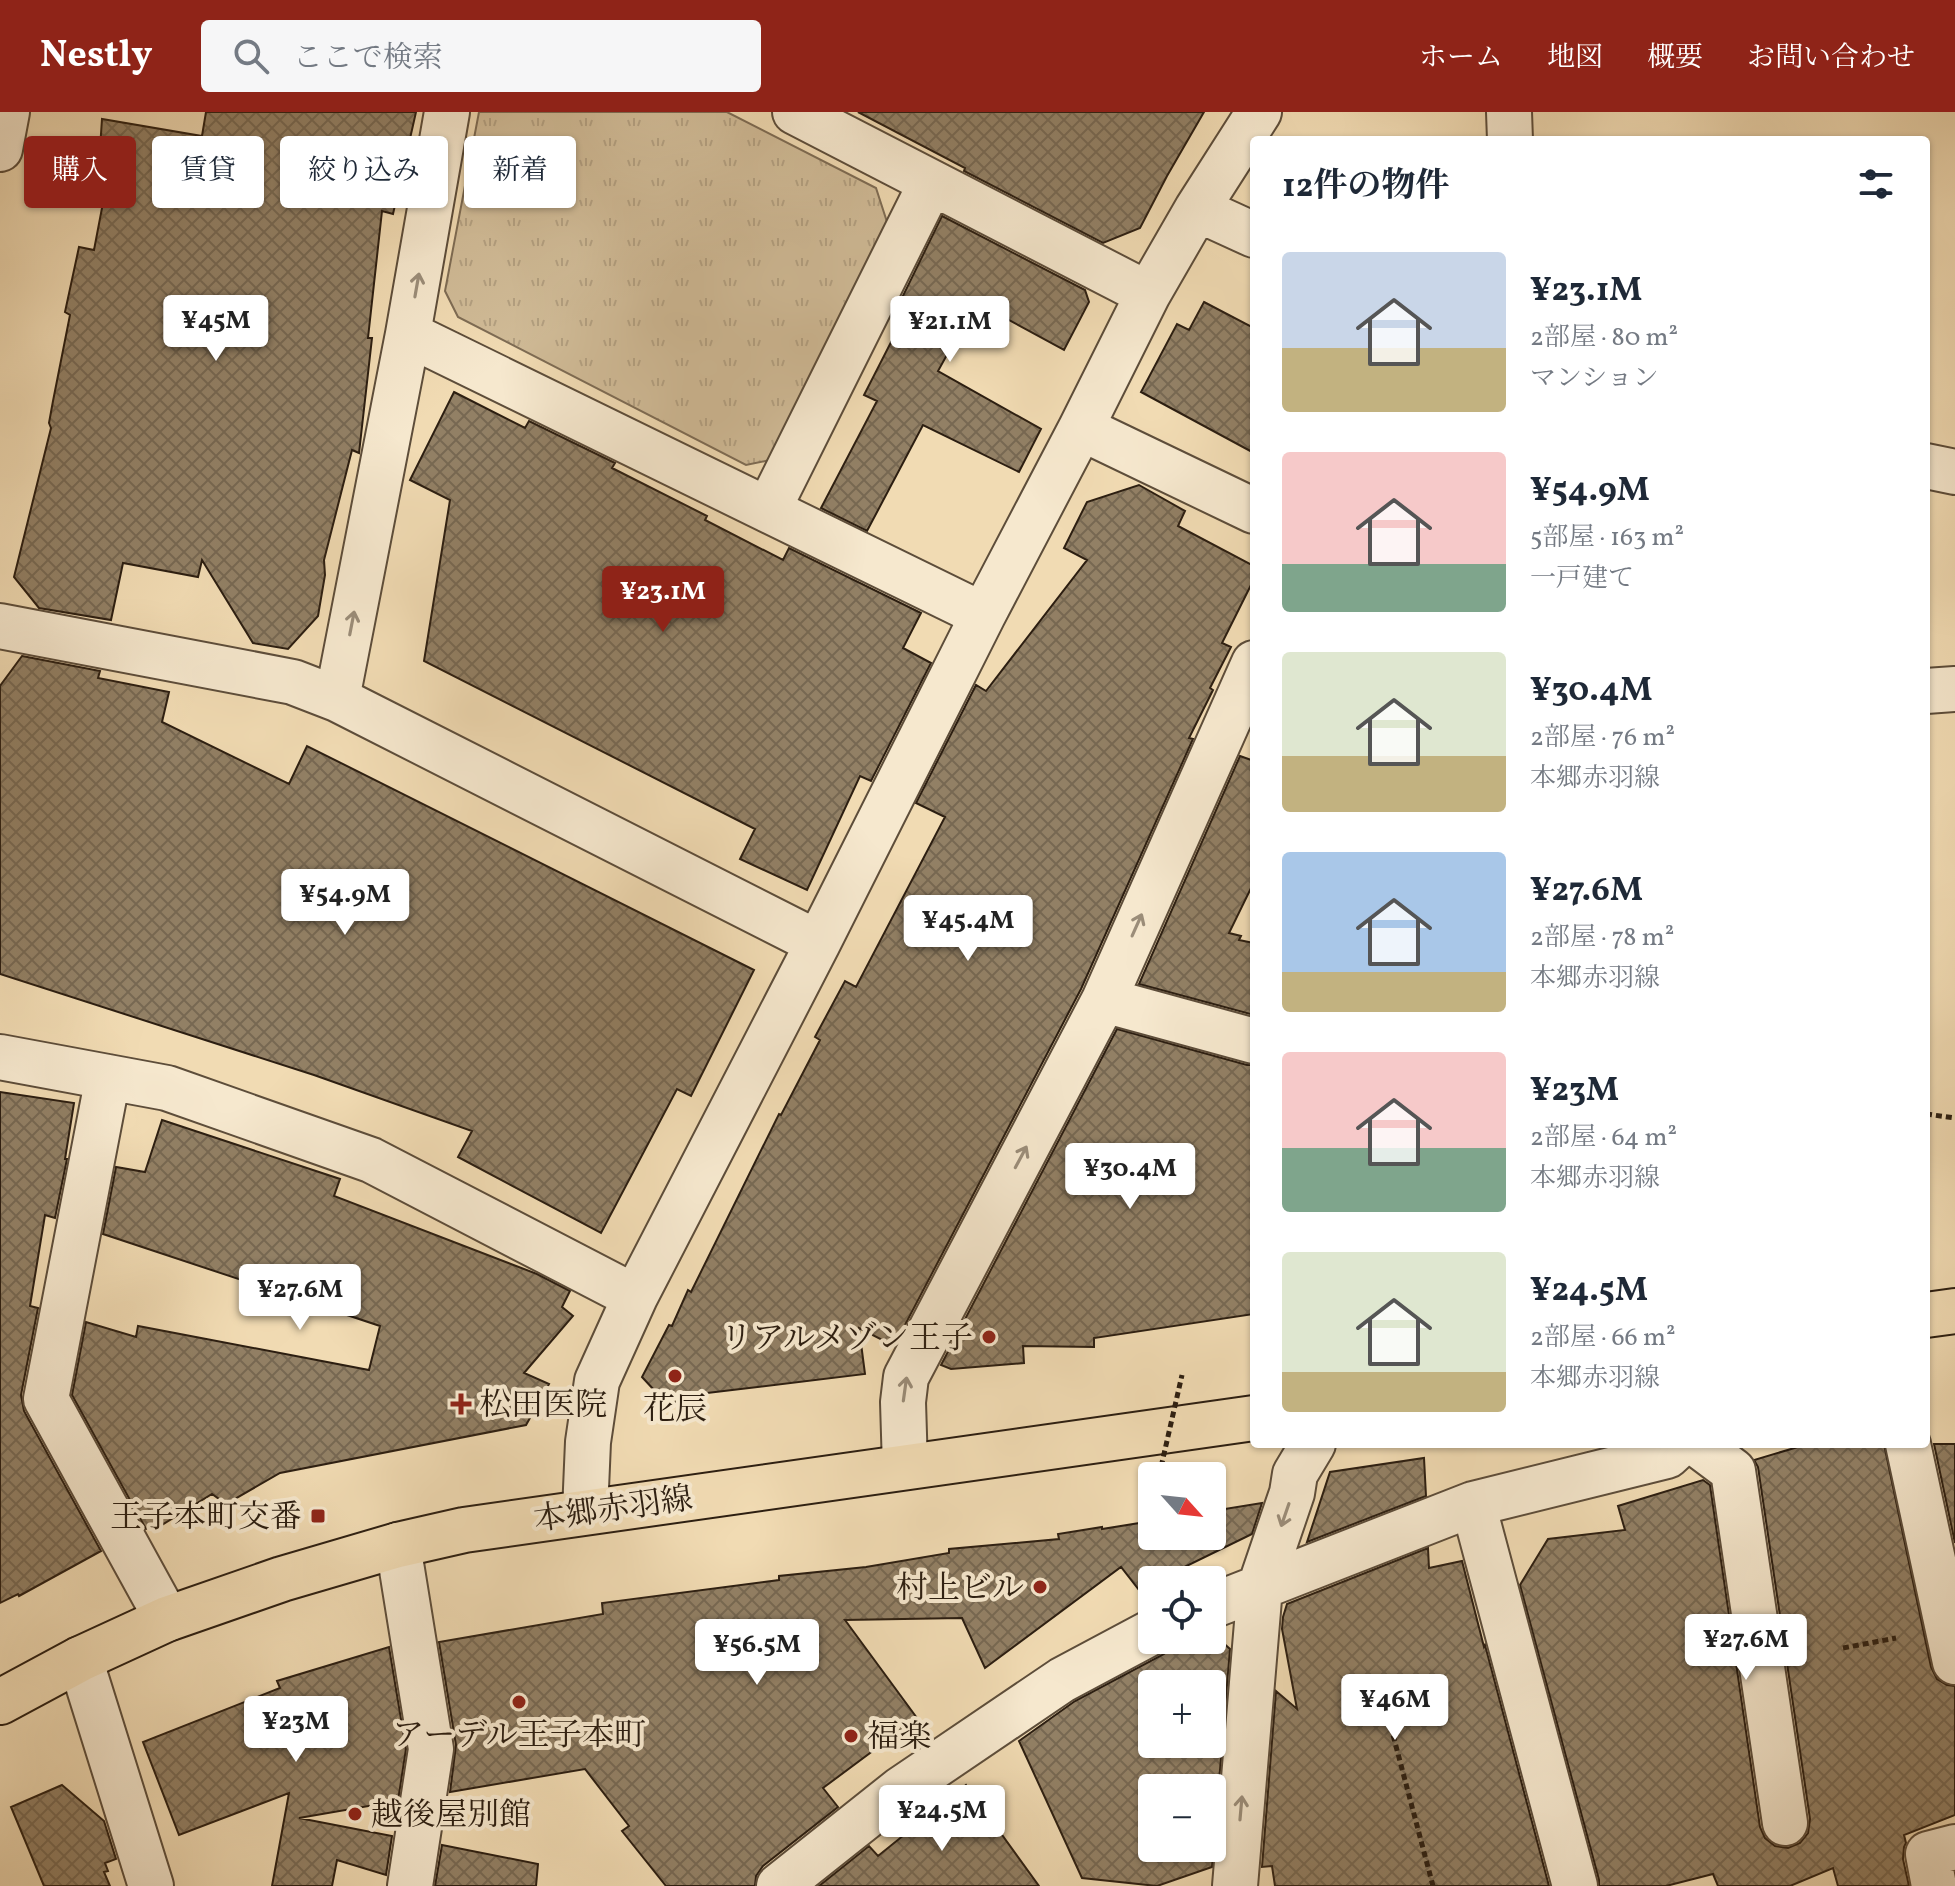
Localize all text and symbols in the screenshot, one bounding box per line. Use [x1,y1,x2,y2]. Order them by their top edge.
search box [201,20,761,92]
text: Nestly [40,30,153,83]
icon: search [229,34,273,78]
text: ここで検索 [293,38,443,80]
text: ホーム [1419,39,1503,78]
text: 地図 [1547,39,1603,78]
text: 概要 [1647,39,1703,78]
text: お問い合わせ [1747,39,1915,78]
chip: 購入 [24,136,136,208]
chip: 賃貸 [152,136,264,208]
chip: 絞り込み [280,136,448,208]
chip: 新着 [464,136,576,208]
icon: filters [1854,162,1898,206]
text: 12件の物件 [1282,164,1449,211]
text: ¥23.1M [1530,268,1642,315]
one-way arrow [410,273,425,298]
icon: home [1346,284,1442,380]
pin: ¥45M [169,295,263,363]
pin: ¥21.1M [885,296,1015,364]
text: ¥45M [181,303,251,339]
text: ¥21.1M [908,304,992,340]
text: 2部屋 · 80 m² [1530,320,1678,356]
text: マンション [1530,361,1659,397]
text: ¥54.9M [1530,468,1650,515]
icon: home [1346,484,1442,580]
text: 5部屋 · 163 m² [1530,520,1684,556]
text: 一戸建て [1530,561,1634,597]
pin: ¥23.1M [598,566,728,634]
text: ¥23.1M [620,574,706,610]
one-way arrow [346,610,361,636]
text: ¥30.4M [1530,668,1652,715]
icon: home [1346,684,1442,780]
text: 2部屋 · 76 m² [1530,720,1675,756]
text: 本郷赤羽線 [1530,761,1660,797]
text: ¥27.6M [1530,868,1643,915]
pin: ¥54.9M [280,869,410,937]
text: ¥54.9M [299,877,391,913]
icon: home [1346,884,1442,980]
pin: ¥45.4M [903,895,1033,963]
text: ¥45.4M [922,903,1014,939]
one-way arrow [1131,913,1146,937]
text: 2部屋 · 78 m² [1530,920,1674,956]
text: 本郷赤羽線 [1530,961,1660,997]
text: ¥23M [1530,1068,1619,1115]
icon: home [1346,1084,1442,1180]
text: 2部屋 · 64 m² [1530,1120,1677,1156]
pin: ¥30.4M [1065,1143,1195,1211]
one-way arrow [1014,1146,1030,1170]
text: ¥30.4M [1083,1151,1177,1187]
text: 本郷赤羽線 [1530,1161,1660,1197]
pin: ¥27.6M [235,1264,365,1332]
text: ¥24.5M [1530,1268,1648,1315]
text: ¥27.6M [257,1272,343,1308]
icon: home [1346,1284,1442,1380]
place label: リアルメゾン王子 [720,1318,973,1362]
text: 2部屋 · 66 m² [1530,1320,1676,1356]
marker: リアルメゾン王子 [980,1328,998,1346]
text: 本郷赤羽線 [1530,1361,1660,1397]
marker: 花辰 [666,1367,684,1385]
one-way arrow [898,1377,913,1402]
place label: 松田医院 [479,1385,607,1429]
place label: 花辰 [643,1389,707,1433]
marker: 松田医院 [450,1393,472,1415]
north arrow [1138,1462,1226,1550]
map controls [1138,1462,1226,1862]
street label: 本郷赤羽線 [531,1478,696,1544]
place label: 王子本町交番 [110,1497,302,1541]
one-way arrow [1276,1502,1291,1527]
marker: 王子本町交番 [309,1507,327,1525]
button: locate [1138,1566,1226,1654]
place label: 村上ビル [896,1568,1024,1612]
marker: 村上ビル [1031,1578,1049,1596]
pin: ¥27.6M [1681,1614,1811,1682]
pin: ¥56.5M [692,1619,822,1687]
text: ¥27.6M [1703,1622,1789,1658]
text: ¥56.5M [713,1627,801,1663]
button: + [1138,1670,1226,1758]
pin: ¥46M [1348,1674,1442,1742]
text: ¥46M [1359,1682,1431,1718]
marker: アーデル王子本町 [510,1693,528,1711]
pin: ¥23M [249,1696,343,1764]
text: ¥23M [262,1704,330,1740]
place label: アーデル王子本町 [392,1715,646,1759]
place label: 福楽 [867,1717,931,1761]
marker: 福楽 [842,1727,860,1745]
button: − [1138,1774,1226,1862]
pin: ¥24.5M [877,1785,1007,1853]
text: ¥24.5M [897,1793,987,1829]
place label: 越後屋別館 [371,1795,531,1839]
one-way arrow [1234,1795,1249,1822]
marker: 越後屋別館 [346,1805,364,1823]

